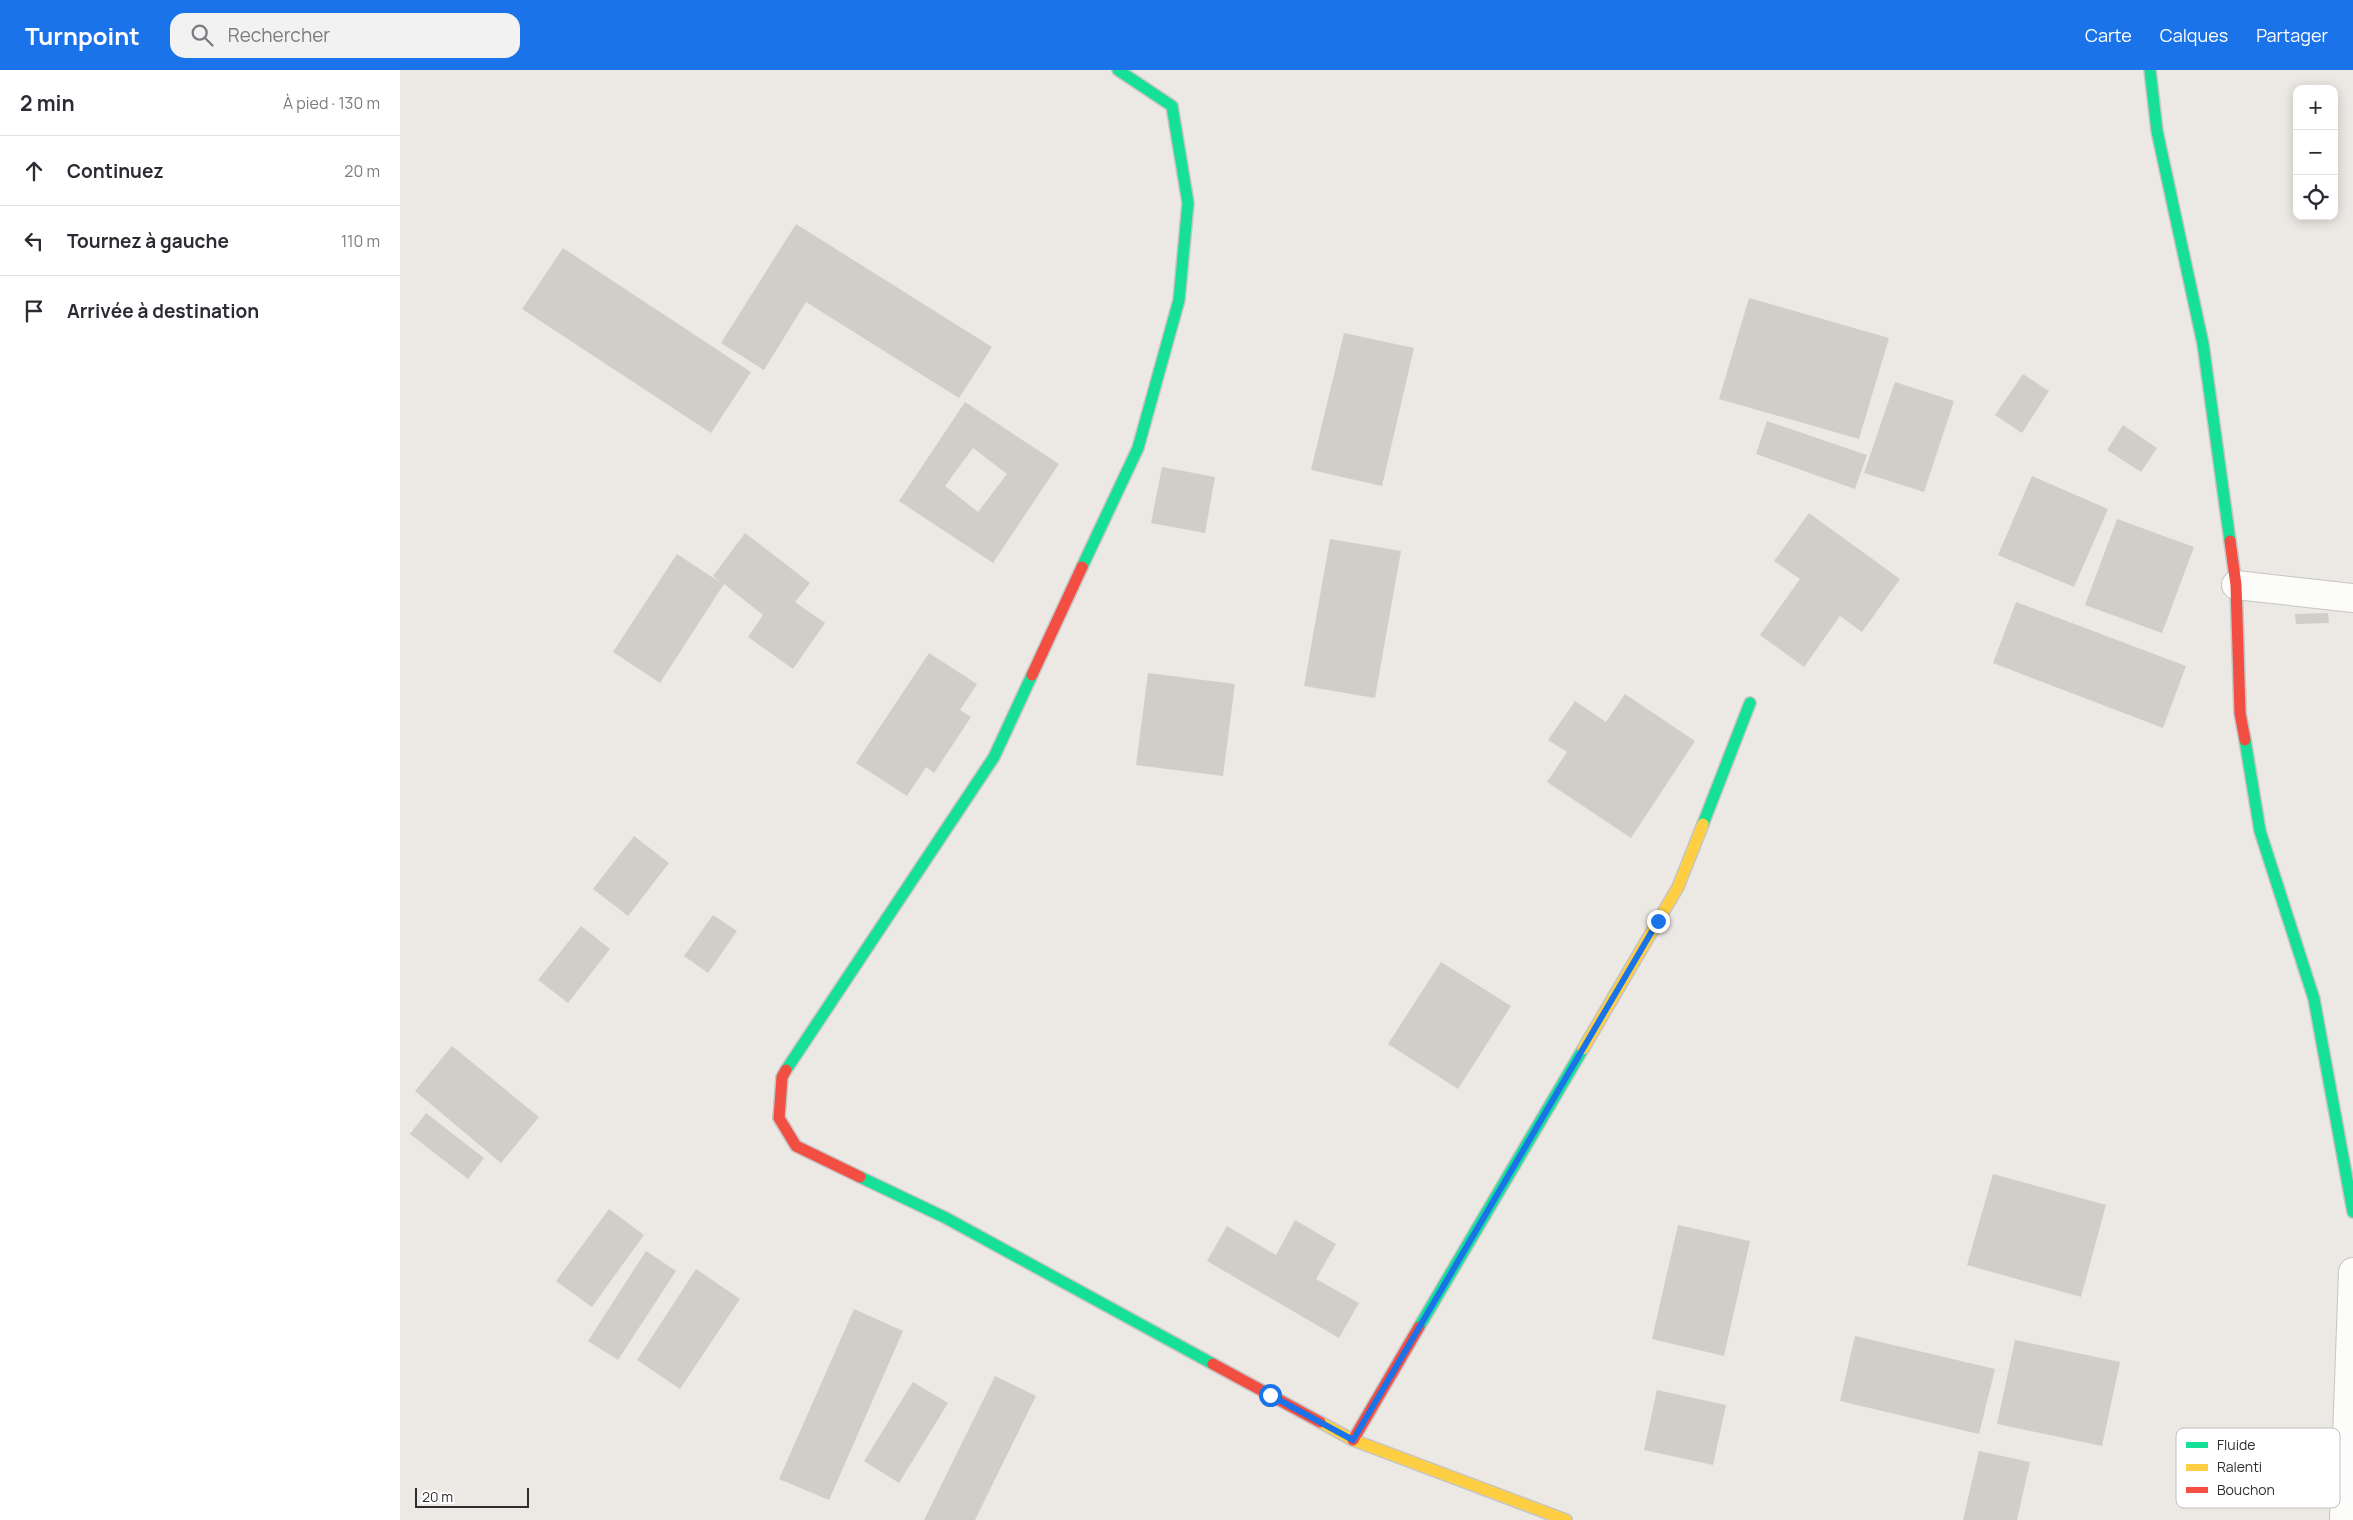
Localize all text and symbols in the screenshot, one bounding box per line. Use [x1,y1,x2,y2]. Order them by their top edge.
search box [170,13,520,58]
text: Turnpoint [25,19,140,52]
icon: search [188,21,216,49]
text: Rechercher [228,22,330,48]
text: Carte [2085,23,2132,47]
text: Calques [2160,23,2228,47]
text: Partager [2256,23,2328,47]
map controls [2293,85,2338,220]
button: + [2293,85,2338,130]
text: 2 min [20,89,75,117]
text: À pied · 130 m [283,92,380,114]
button: − [2293,130,2338,175]
icon: ahead [20,157,48,185]
text: Continuez [67,158,164,184]
text: 20 m [344,160,380,182]
button: locate [2293,175,2338,220]
icon: left [20,227,48,255]
text: Tournez à gauche [67,228,229,254]
text: 110 m [341,230,380,252]
icon: arrive [20,297,48,325]
text: Arrivée à destination [67,298,259,324]
route end [1647,910,1670,933]
route start [1259,1384,1282,1407]
legend [2176,1428,2340,1508]
text: Fluide [2217,1435,2255,1454]
text: Ralenti [2217,1457,2262,1476]
text: Bouchon [2217,1480,2275,1499]
scale bar [415,1485,529,1508]
text: 20 m [422,1487,453,1506]

